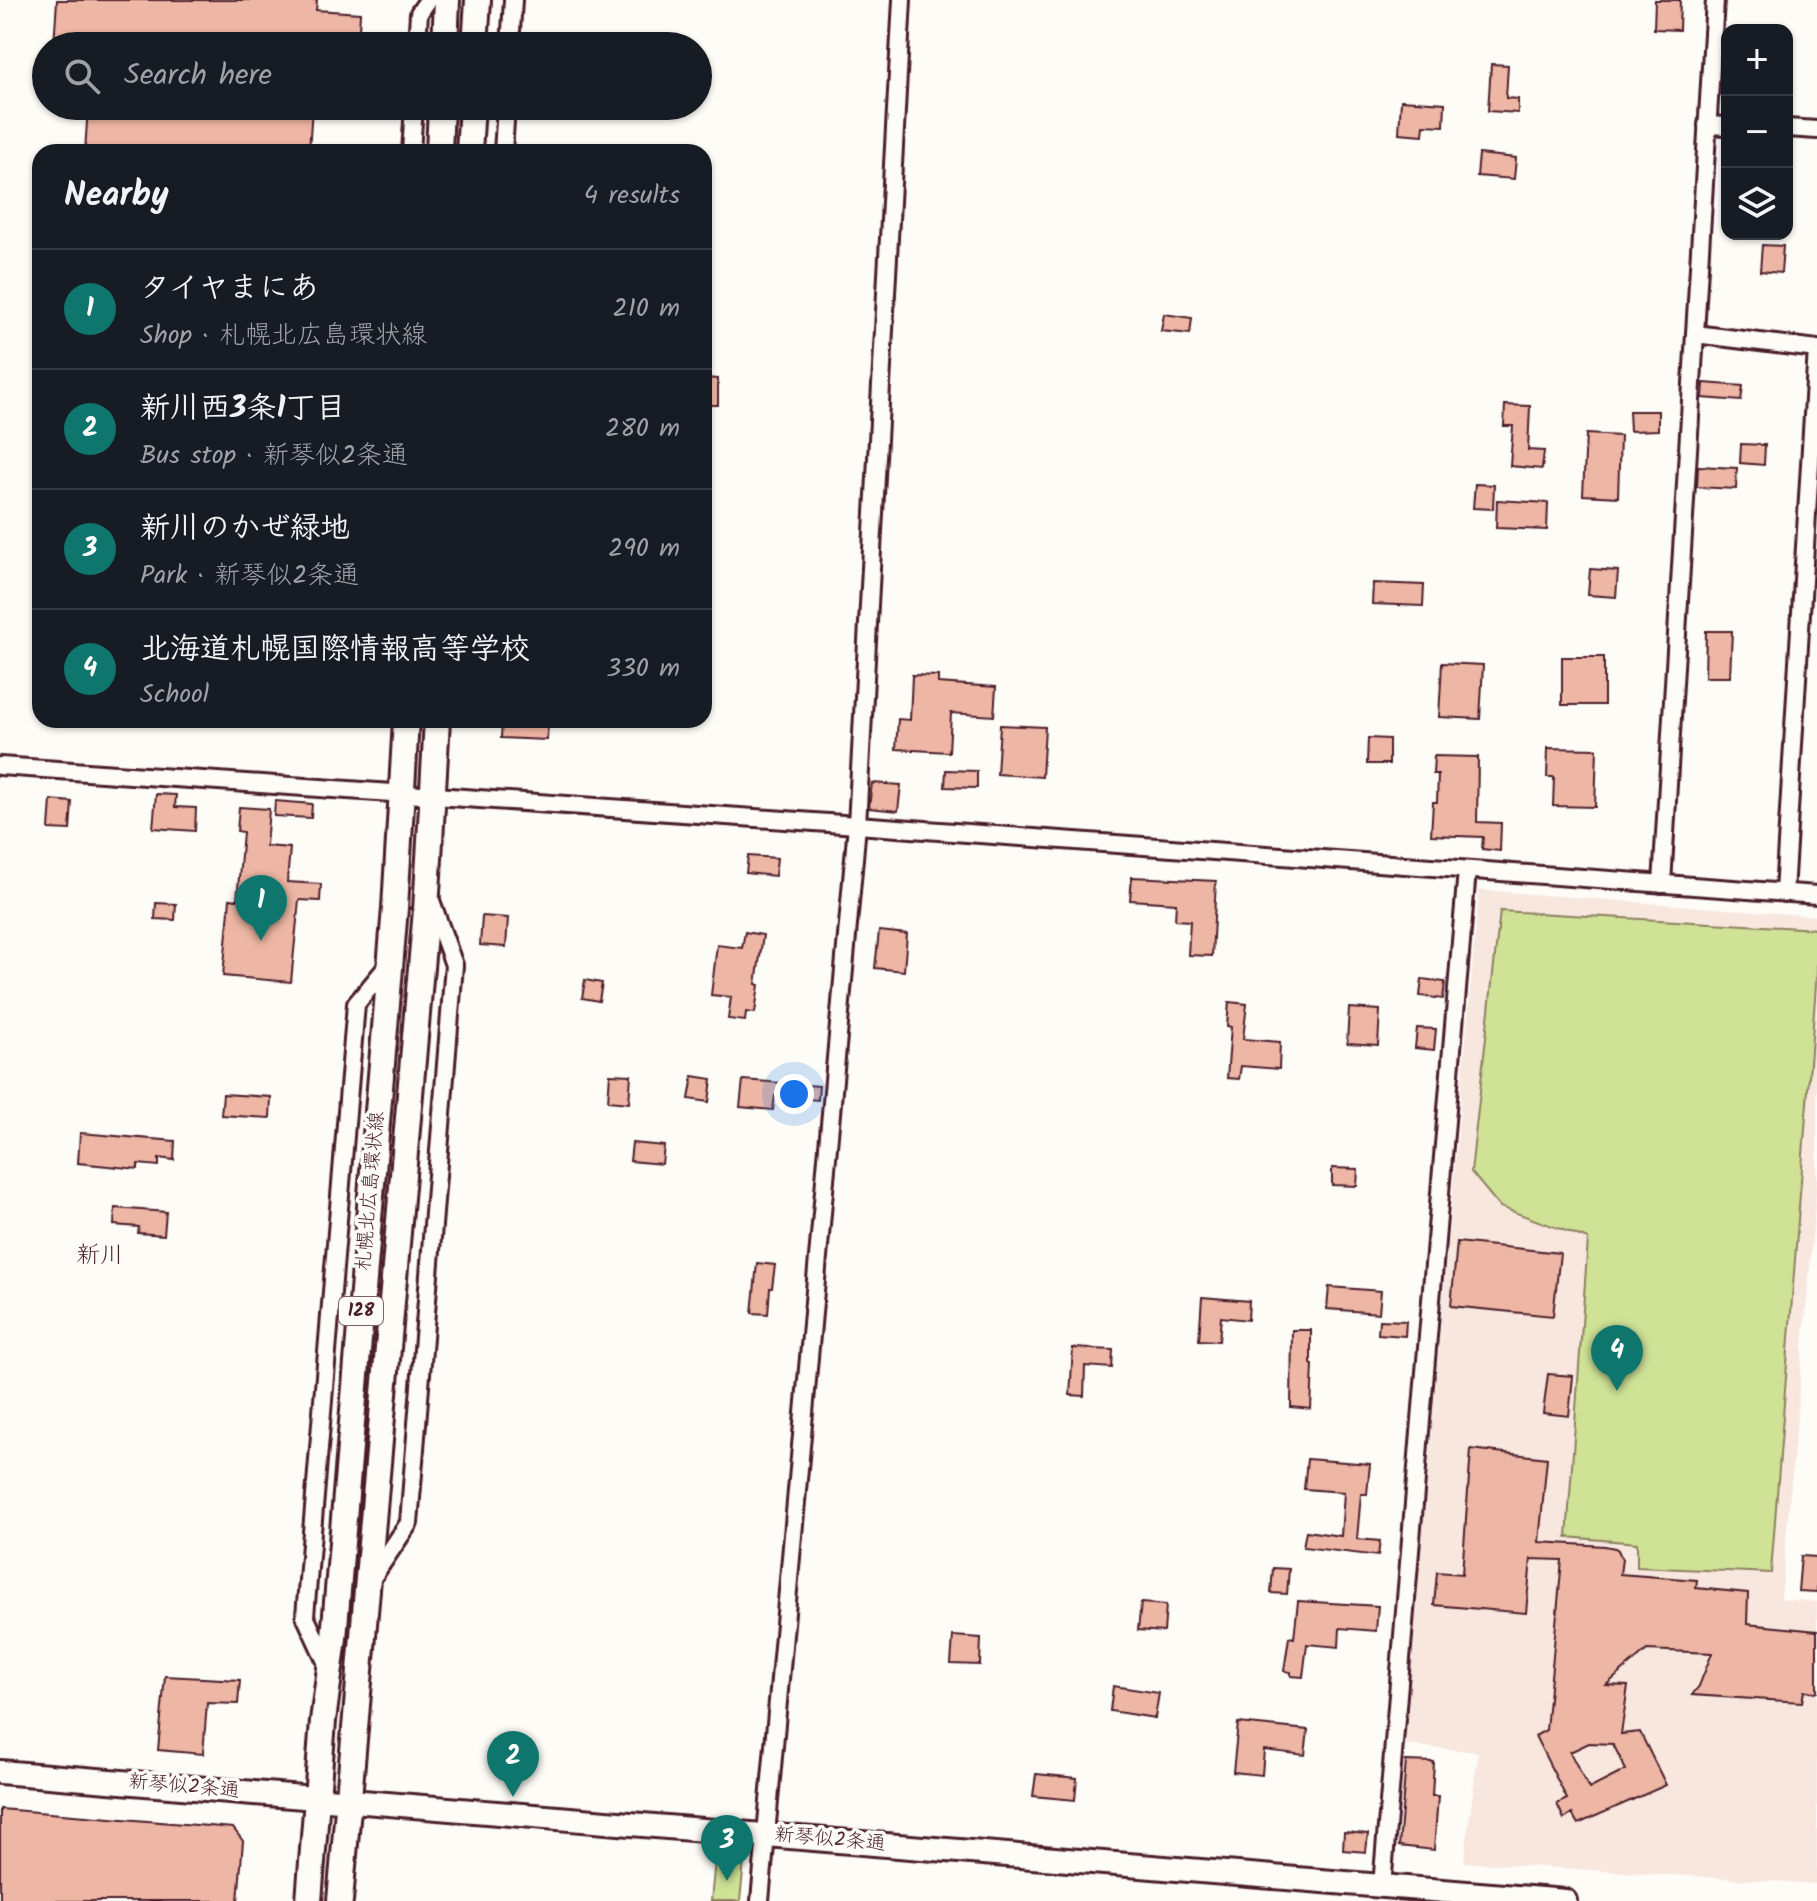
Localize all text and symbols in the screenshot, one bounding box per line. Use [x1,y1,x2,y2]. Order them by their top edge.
map controls [1721,24,1793,240]
button: + [1721,24,1793,96]
search box [32,32,712,120]
text: Search here [124,52,272,100]
icon: search [60,54,104,98]
button: − [1721,96,1793,168]
button: layers [1721,168,1793,240]
text: Nearby [64,169,169,223]
text: 4 results [584,175,680,217]
text: タイヤまにあ [140,265,319,313]
text: 1 [86,288,94,330]
text: 210 m [613,288,680,330]
text: Shop · 札幌北広島環状線 [140,315,427,357]
text: 新川西3条1丁目 [140,385,345,433]
text: 2 [82,408,98,450]
text: 280 m [605,408,680,450]
text: Bus stop · 新琴似2条通 [140,435,408,477]
text: 新川のかぜ緑地 [140,505,350,553]
text: 3 [83,528,97,570]
text: 290 m [608,528,680,570]
text: Park · 新琴似2条通 [140,555,359,597]
text: 北海道札幌国際情報高等学校 [140,626,530,674]
text: 4 [83,648,97,690]
text: 330 m [606,648,680,690]
text: School [140,674,209,716]
pin: 1 [235,875,287,941]
your location [774,1074,814,1114]
street label: 札幌北広島環状線 [348,1110,394,1272]
district label: 新川 [76,1236,124,1275]
road number: 128 [339,1297,383,1325]
pin: 4 [1591,1325,1643,1391]
pin: 2 [487,1731,539,1797]
street label: 新琴似2条通 [127,1766,241,1808]
pin: 3 [701,1815,753,1881]
street label: 新琴似2条通 [773,1819,887,1861]

